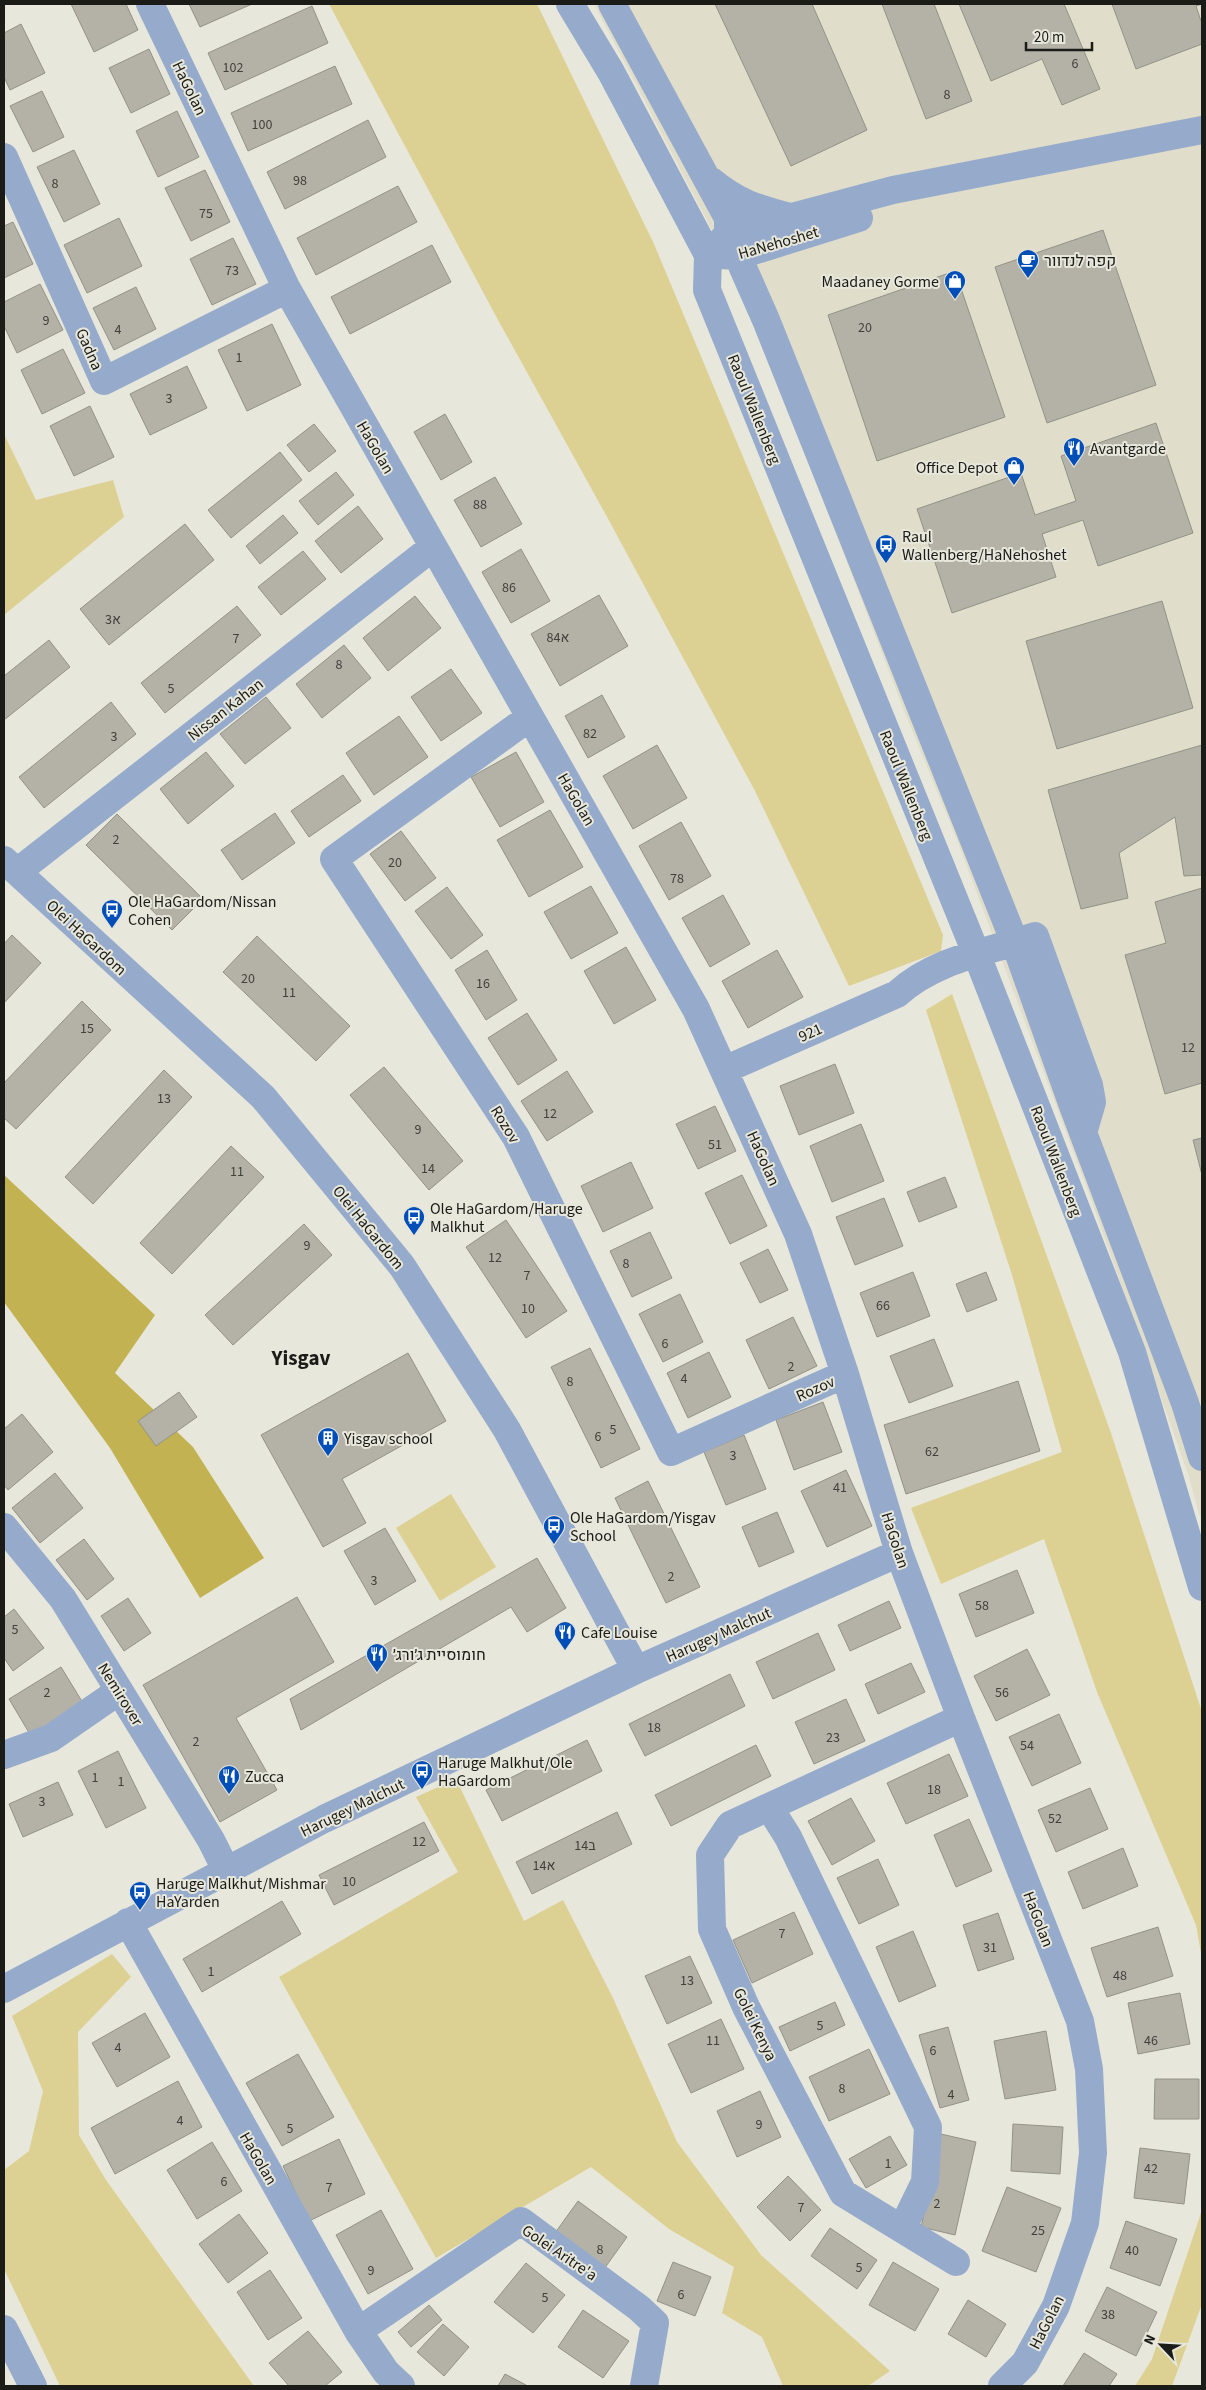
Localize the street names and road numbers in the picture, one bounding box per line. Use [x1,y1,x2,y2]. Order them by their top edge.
street label: HaGolan [167,58,212,119]
street label: HaNehoshet [735,221,822,265]
street label: Gadna [70,325,108,374]
street label: Raoul Wallenberg [722,351,786,468]
street label: HaGolan [351,417,399,478]
street label: Nissan Kahan [183,673,268,746]
street label: Raoul Wallenberg [874,727,938,844]
street label: HaGolan [552,769,600,830]
street label: Olei HaGardom [41,895,131,981]
street label: 921 [795,1018,826,1048]
street label: Rozov [485,1102,525,1148]
street label: Raoul Wallenberg [1025,1103,1087,1220]
street label: HaGolan [741,1127,785,1189]
street label: Olei HaGardom [327,1181,409,1274]
street label: Rozov [793,1370,839,1407]
street label: HaGolan [876,1509,914,1571]
street label: Harugey Malchut [662,1602,775,1668]
street label: Nemirover [92,1659,148,1731]
street label: Harugey Malchut [297,1773,409,1843]
street label: HaGolan [1017,1888,1059,1950]
street label: Golei Kenya [728,1984,782,2065]
street label: HaGolan [234,2128,282,2189]
street label: Golei Aritre'a [517,2219,602,2286]
street label: HaGolan [1024,2292,1070,2353]

